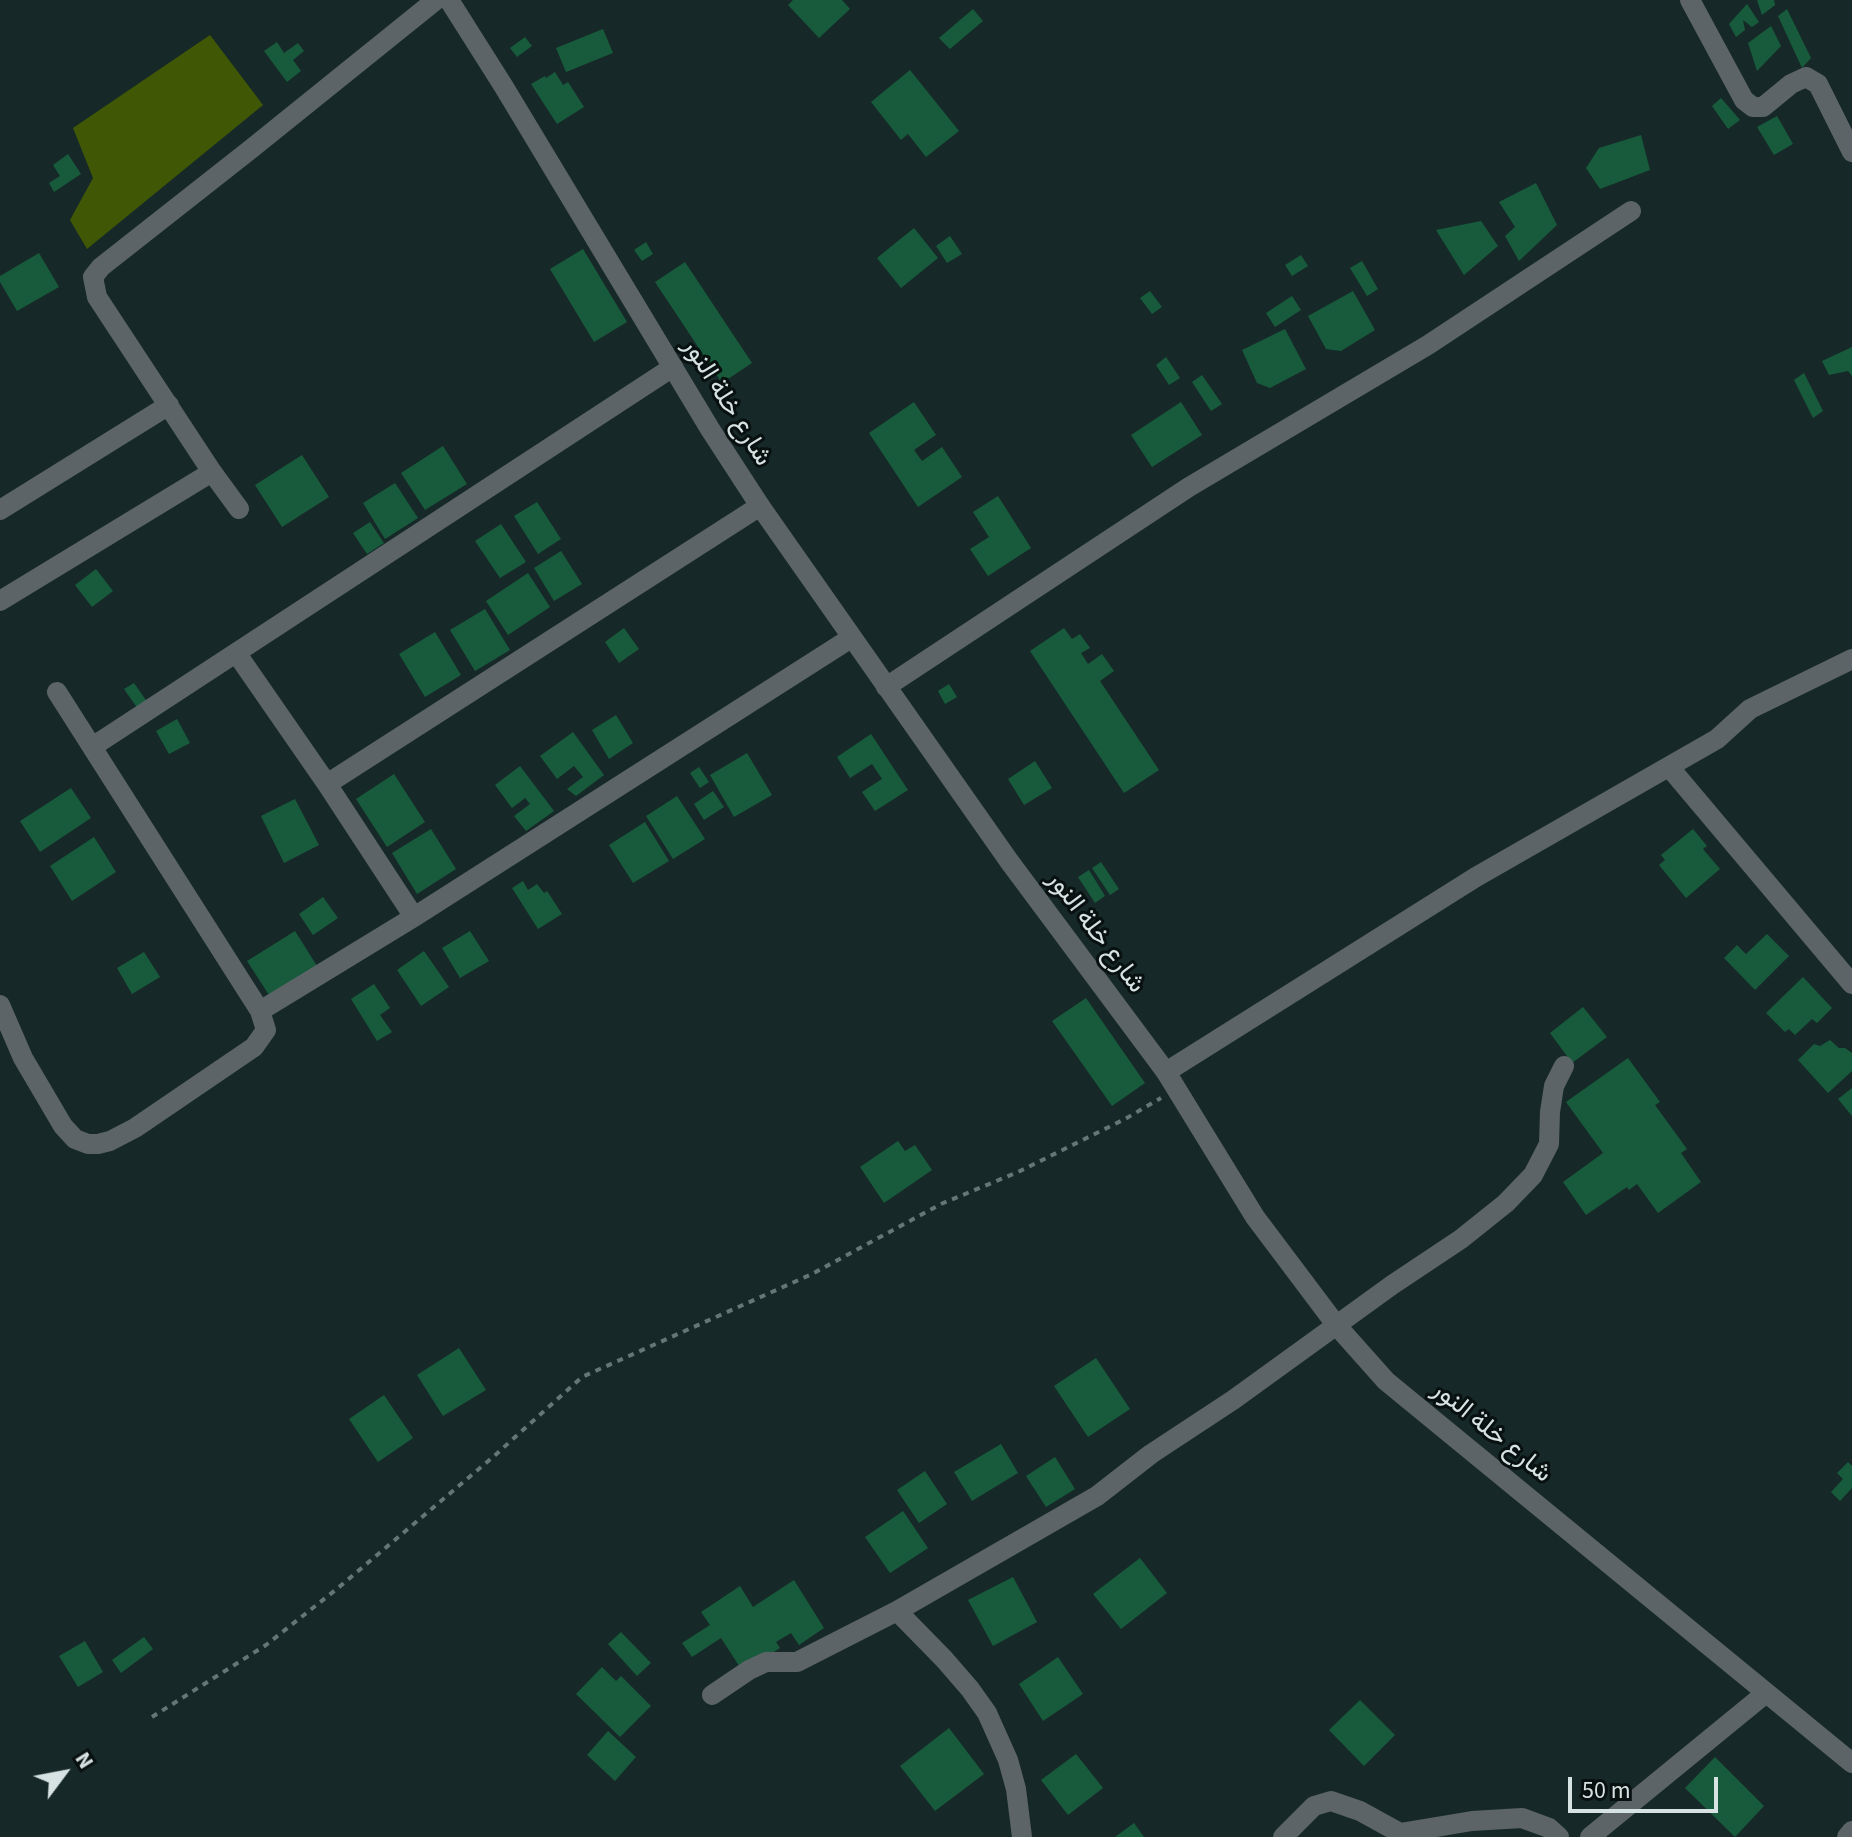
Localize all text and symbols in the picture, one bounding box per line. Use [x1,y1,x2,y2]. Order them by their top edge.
street label: شارع خلة النور [674,333,778,473]
street label: شارع خلة النور [1039,866,1151,1000]
street label: شارع خلة النور [1425,1375,1557,1491]
north arrow [24,1733,104,1813]
text: N [67,1746,102,1775]
scale bar [1572,1761,1722,1811]
text: 50 m [1582,1773,1631,1808]

